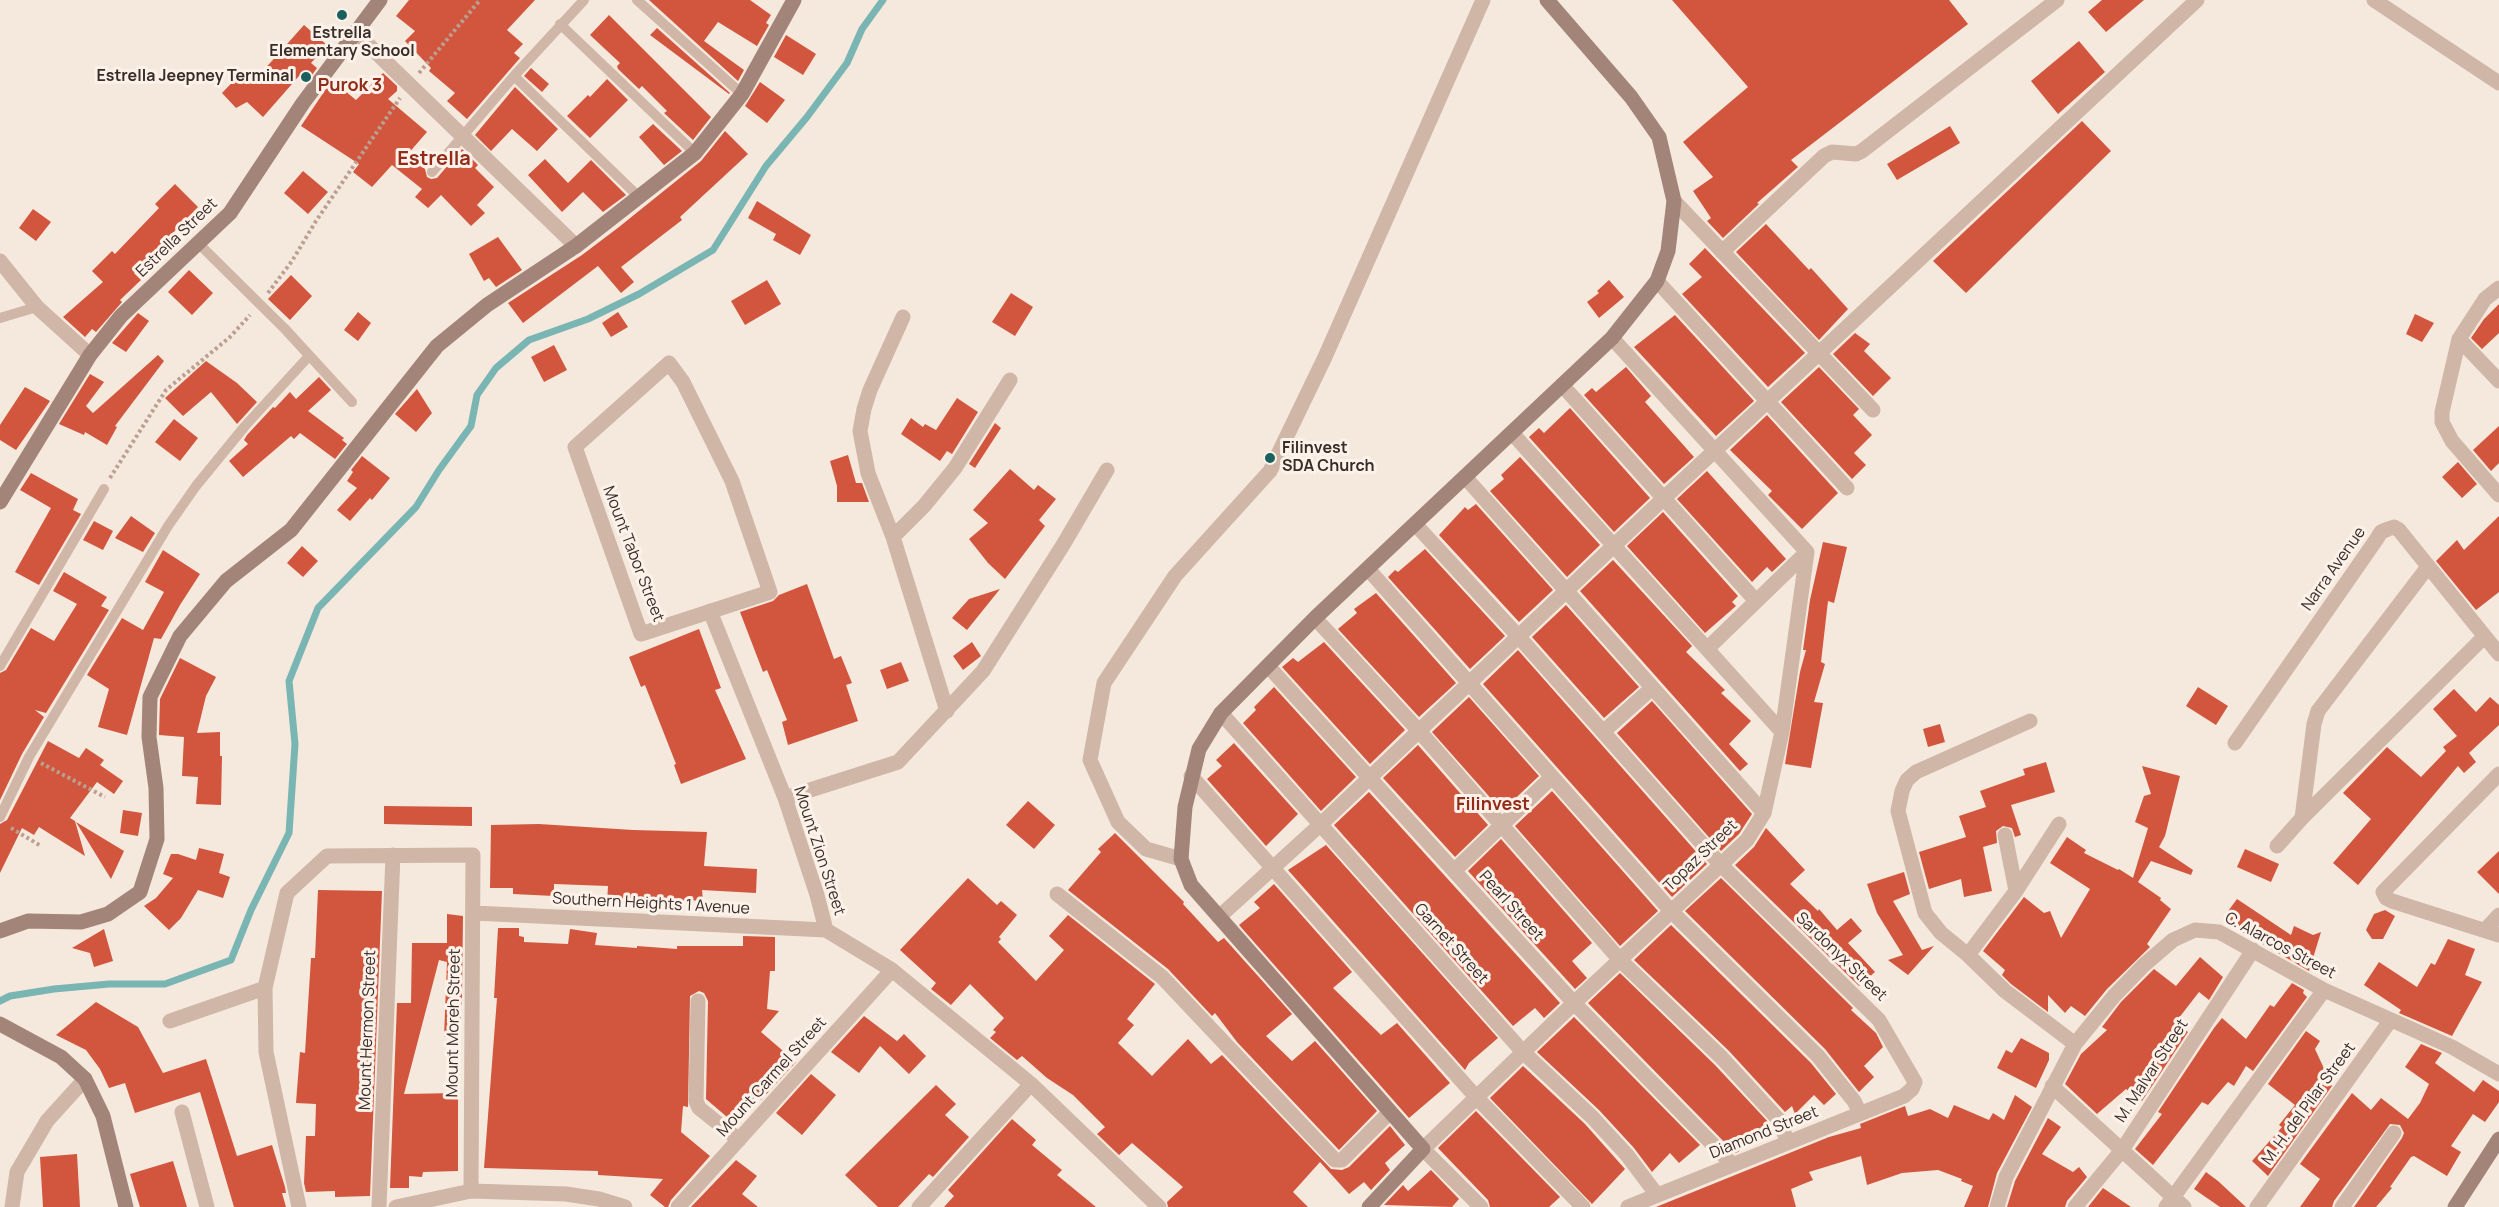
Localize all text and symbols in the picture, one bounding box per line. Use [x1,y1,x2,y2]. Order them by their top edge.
marker: Estrella Elementary School [335,8,349,22]
place label: Estrella Elementary School [269,24,415,62]
place label: Estrella Jeepney Terminal [96,67,294,87]
marker: Estrella Jeepney Terminal [299,70,313,84]
district label: Purok 3 [318,75,382,97]
district label: Estrella [397,147,471,171]
street label: Estrella Street [132,194,222,282]
place label: Filinvest SDA Church [1282,439,1375,477]
marker: Filinvest SDA Church [1263,451,1277,465]
street label: Mount Tabor Street [598,483,668,625]
street label: Narra Avenue [2298,523,2370,615]
street label: Mount Zion Street [789,784,849,918]
district label: Filinvest [1456,794,1530,816]
street label: Topaz Street [1660,816,1742,896]
street label: Pearl Street [1475,867,1547,945]
street label: Southern Heights 1 Avenue [552,889,750,919]
street label: Garnet Street [1410,900,1492,988]
street label: Sardonyx Street [1791,909,1891,1005]
street label: C. Alarcos Street [2221,909,2339,983]
street label: Mount Moreh Street [443,948,465,1098]
street label: Mount Hermon Street [356,950,380,1110]
street label: Mount Carmel Street [713,1013,831,1141]
street label: M. Malvar Street [2111,1016,2193,1126]
street label: M. H. del Pilar Street [2258,1039,2360,1169]
street label: Diamond Street [1707,1102,1821,1164]

